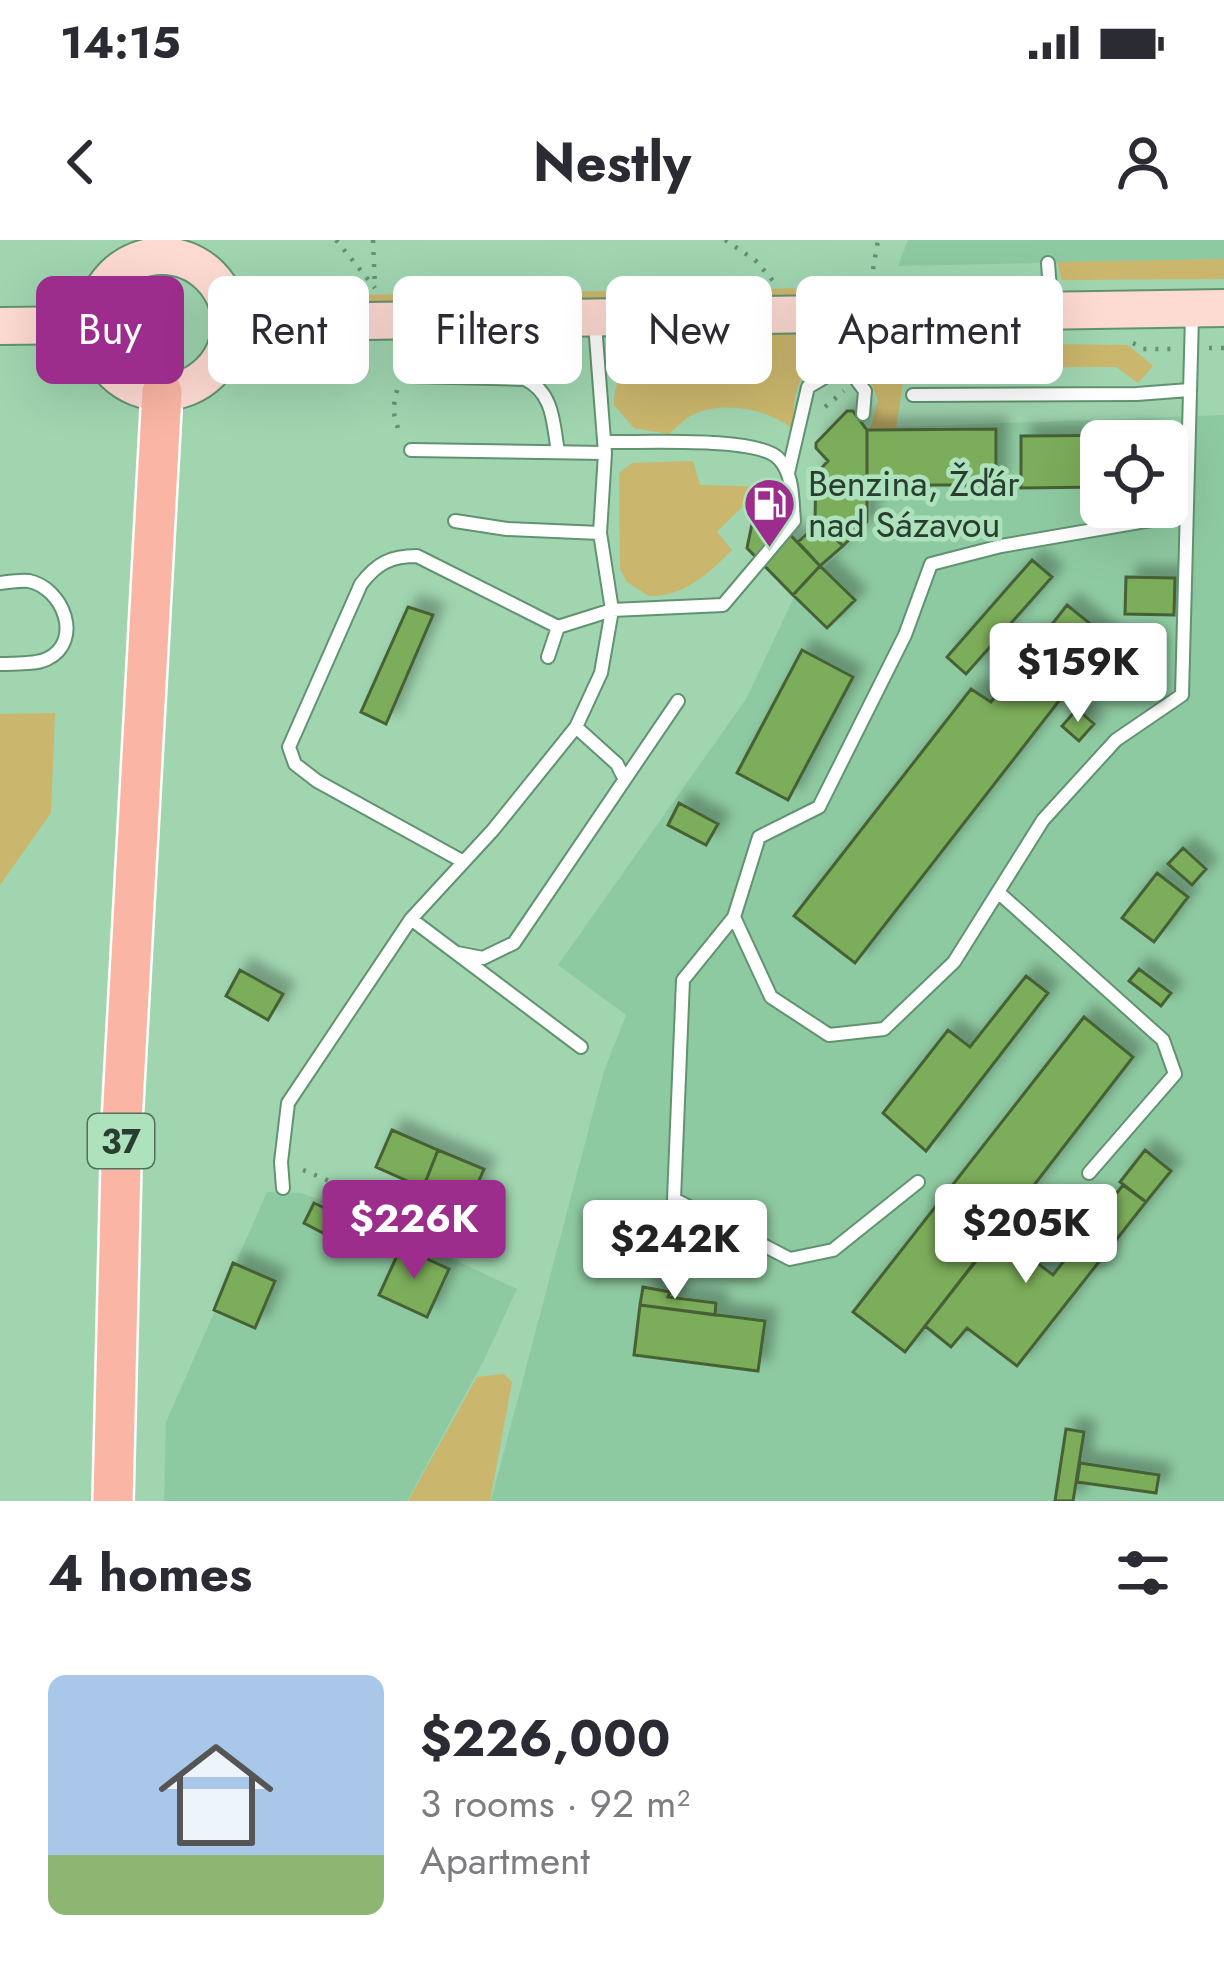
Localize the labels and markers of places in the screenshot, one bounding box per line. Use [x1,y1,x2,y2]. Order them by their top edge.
place label: Benzina, Žďár nad Sázavou [808,457,1020,550]
fuel station icon: Benzina, Žďár nad Sázavou [741,476,797,550]
pin: $159K [994,623,1162,725]
pin: $226K [330,1180,498,1282]
pin: $205K [942,1184,1110,1286]
pin: $242K [591,1200,759,1302]

